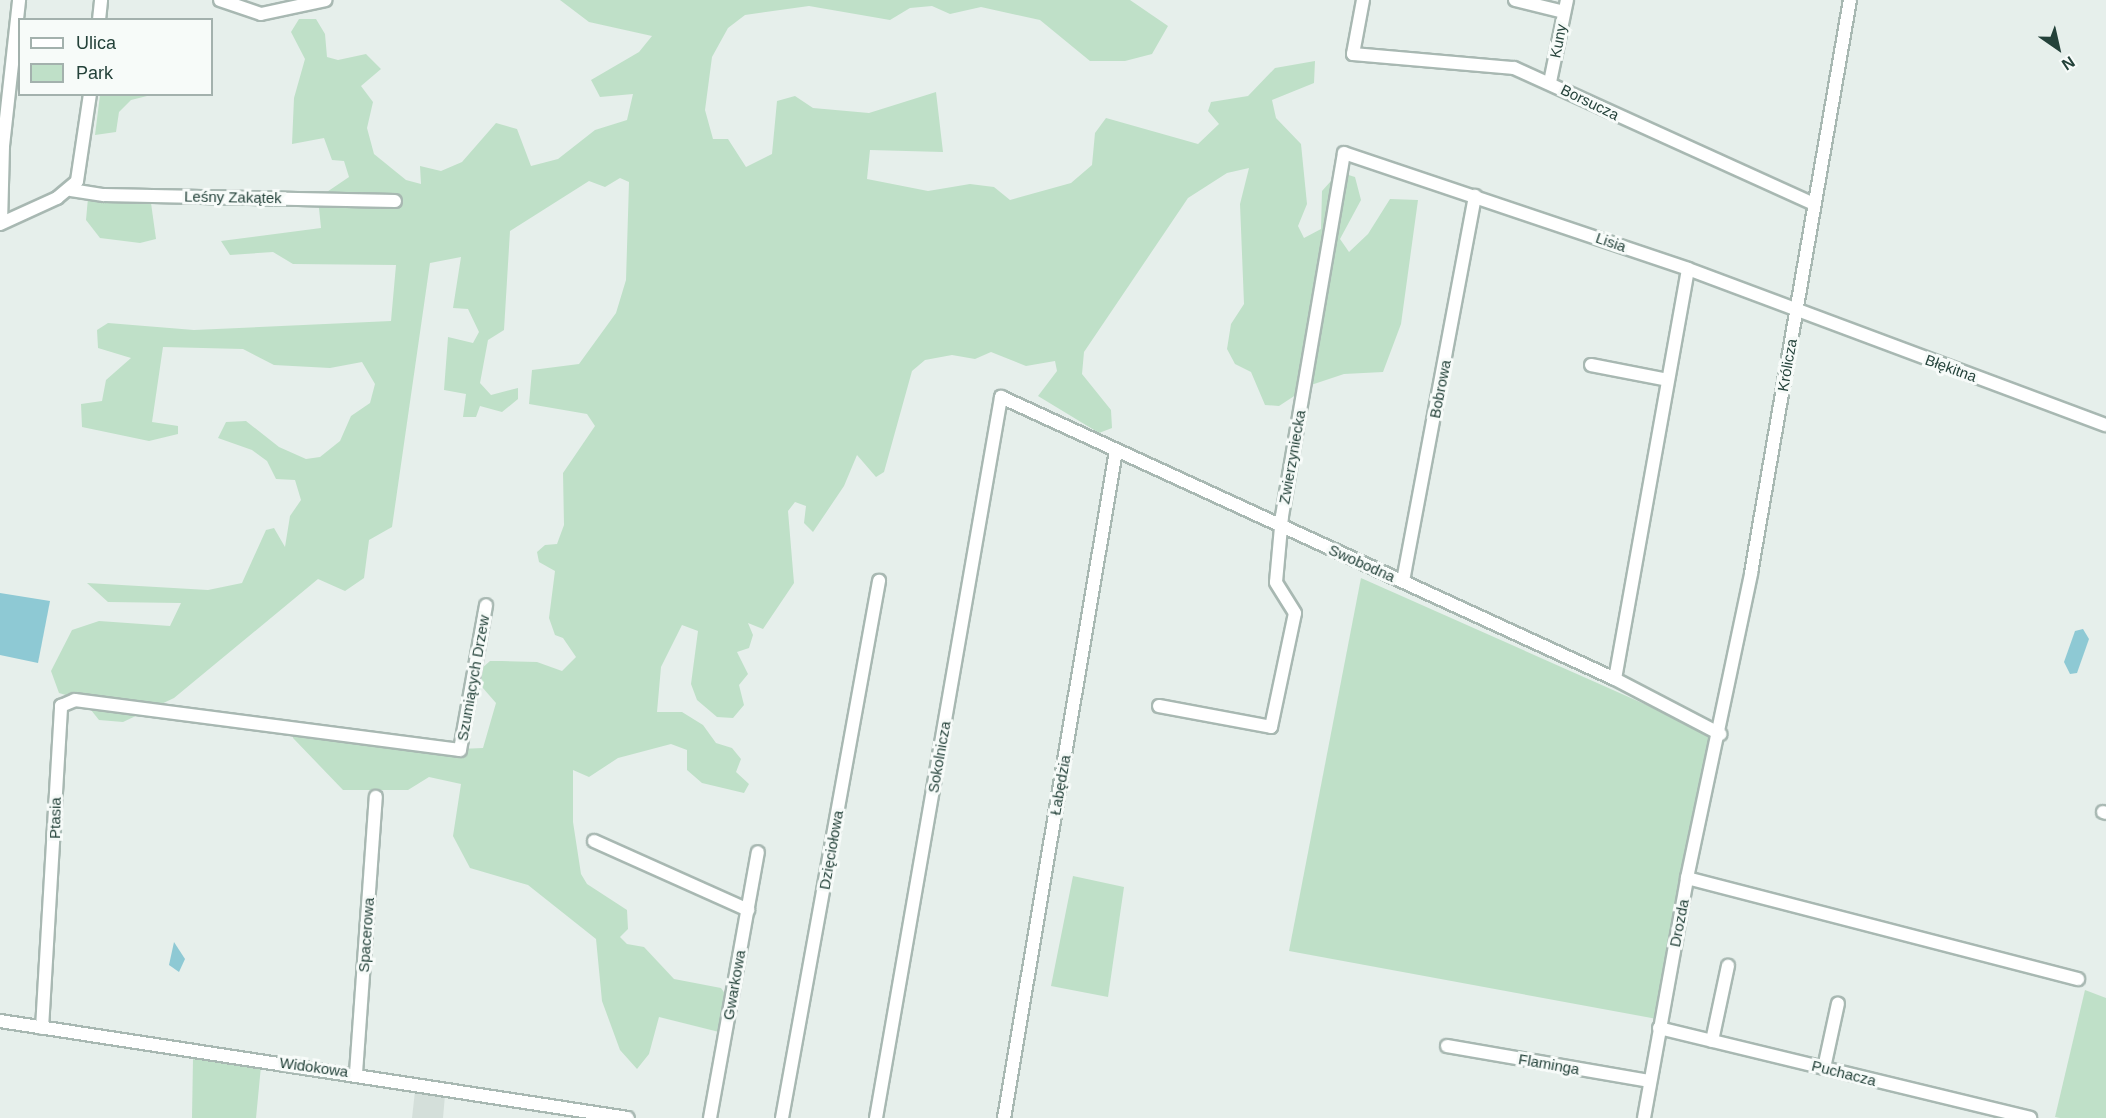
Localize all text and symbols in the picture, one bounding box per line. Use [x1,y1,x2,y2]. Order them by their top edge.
legend [18,18,213,96]
north arrow [2028,18,2088,78]
street label: Kuny [1546,23,1570,59]
text: Ulica [76,33,116,53]
text: N [2059,53,2078,74]
text: Park [76,63,113,83]
street label: Borsucza [1558,80,1622,124]
street label: Leśny Zakątek [184,187,282,207]
street label: Lisia [1593,228,1629,256]
street label: Królicza [1774,337,1800,393]
street label: Błękitna [1923,350,1979,386]
street label: Bobrowa [1426,358,1454,420]
street label: Zwierzyniecka [1275,409,1309,505]
street label: Swobodna [1326,540,1398,586]
street label: Szumiących Drzew [453,614,493,742]
street label: Sokolnicza [924,720,954,794]
street label: Łabędzia [1046,753,1074,817]
street label: Ptasia [46,797,64,839]
street label: Dzięciołowa [815,809,847,891]
street label: Spacerowa [354,897,378,973]
street label: Drozda [1666,898,1692,948]
street label: Gwarkowa [719,949,749,1021]
street label: Flaminga [1517,1050,1581,1078]
street label: Widokowa [278,1053,350,1081]
street label: Puchacza [1810,1056,1878,1090]

